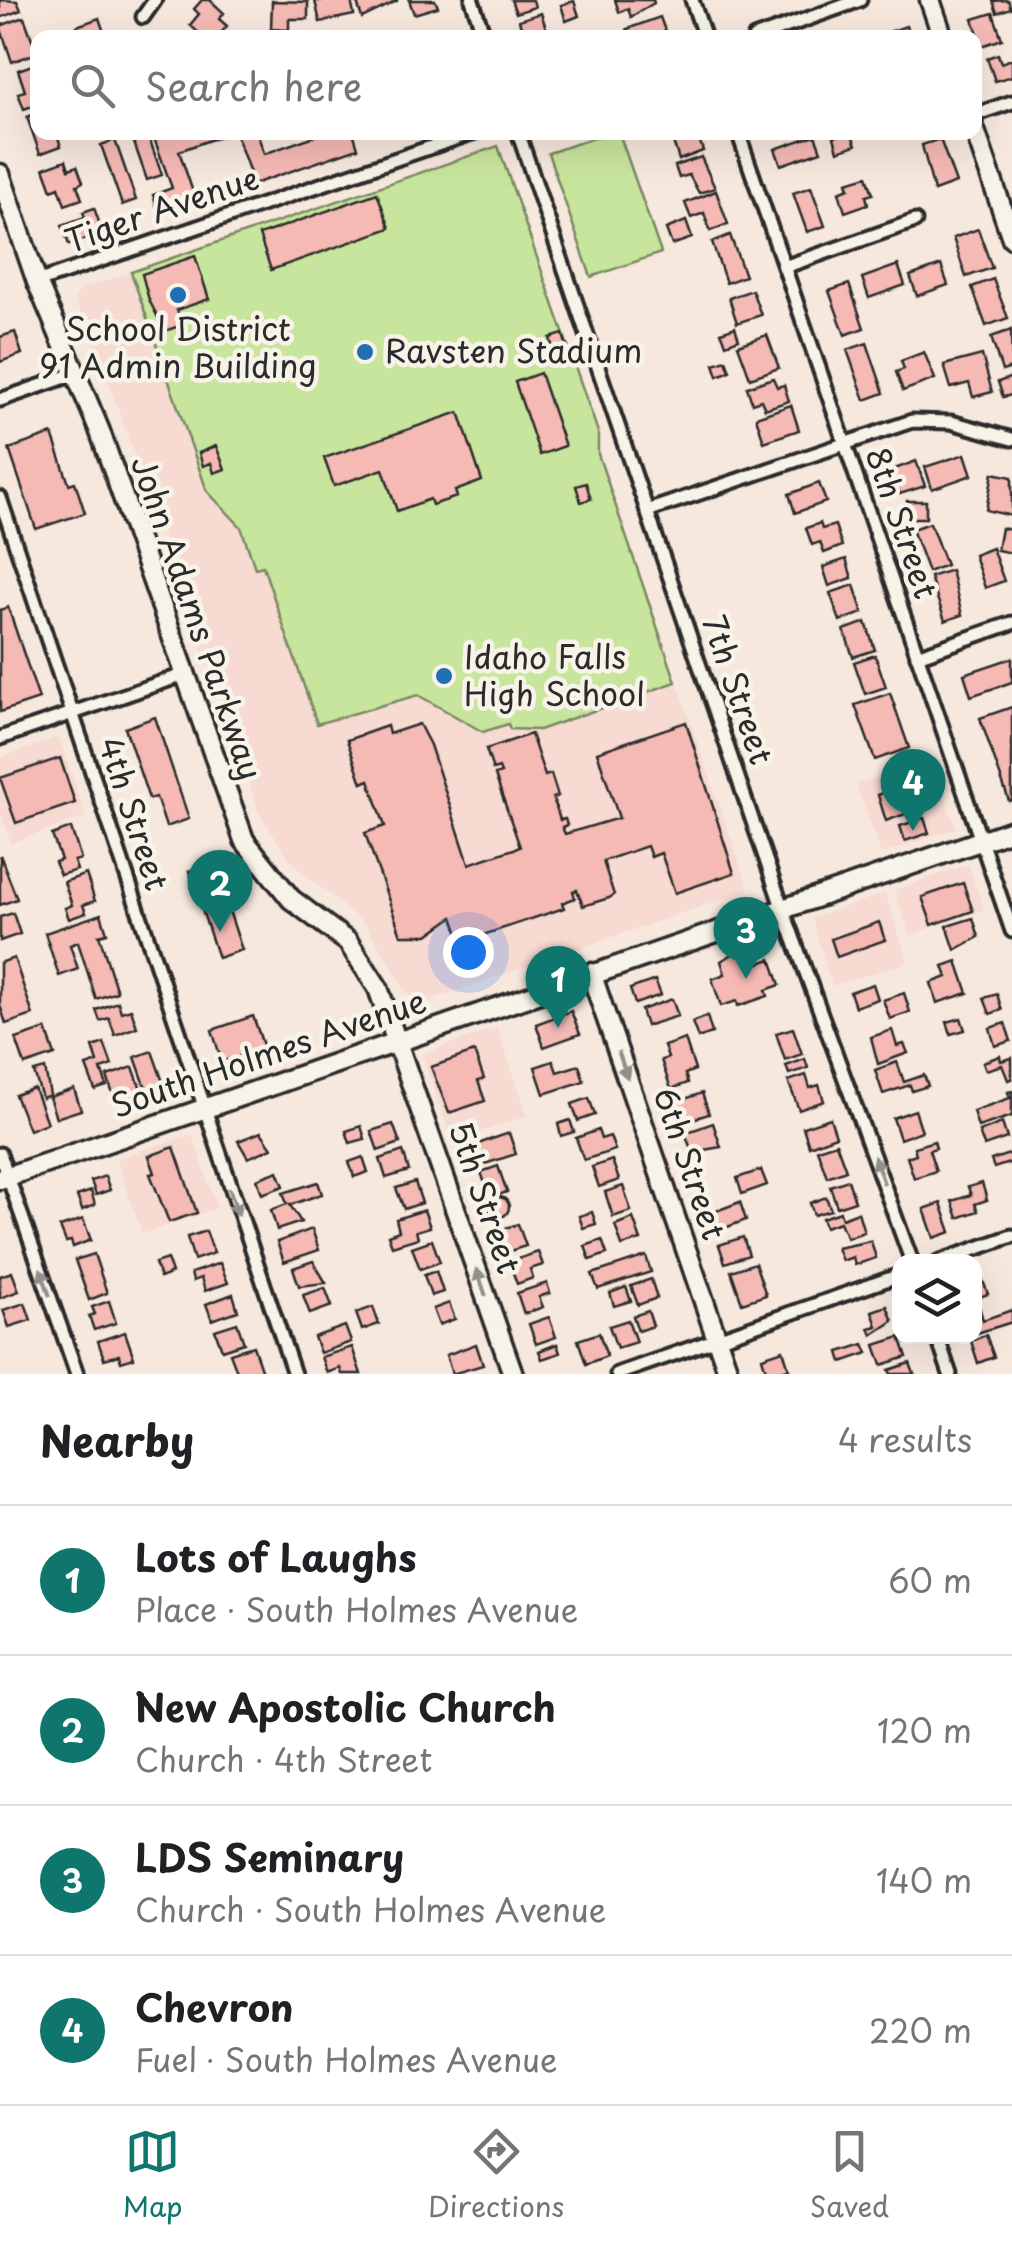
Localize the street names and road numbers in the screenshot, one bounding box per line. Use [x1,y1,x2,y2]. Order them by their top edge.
street label: Tiger Avenue [58,153,265,264]
street label: 8th Street [855,440,951,605]
street label: John Adams Parkway [120,449,276,786]
street label: 7th Street [691,608,787,771]
street label: 4th Street [88,731,182,896]
street label: South Holmes Avenue [104,976,432,1129]
street label: 6th Street [642,1081,739,1246]
street label: 5th Street [438,1115,534,1280]

